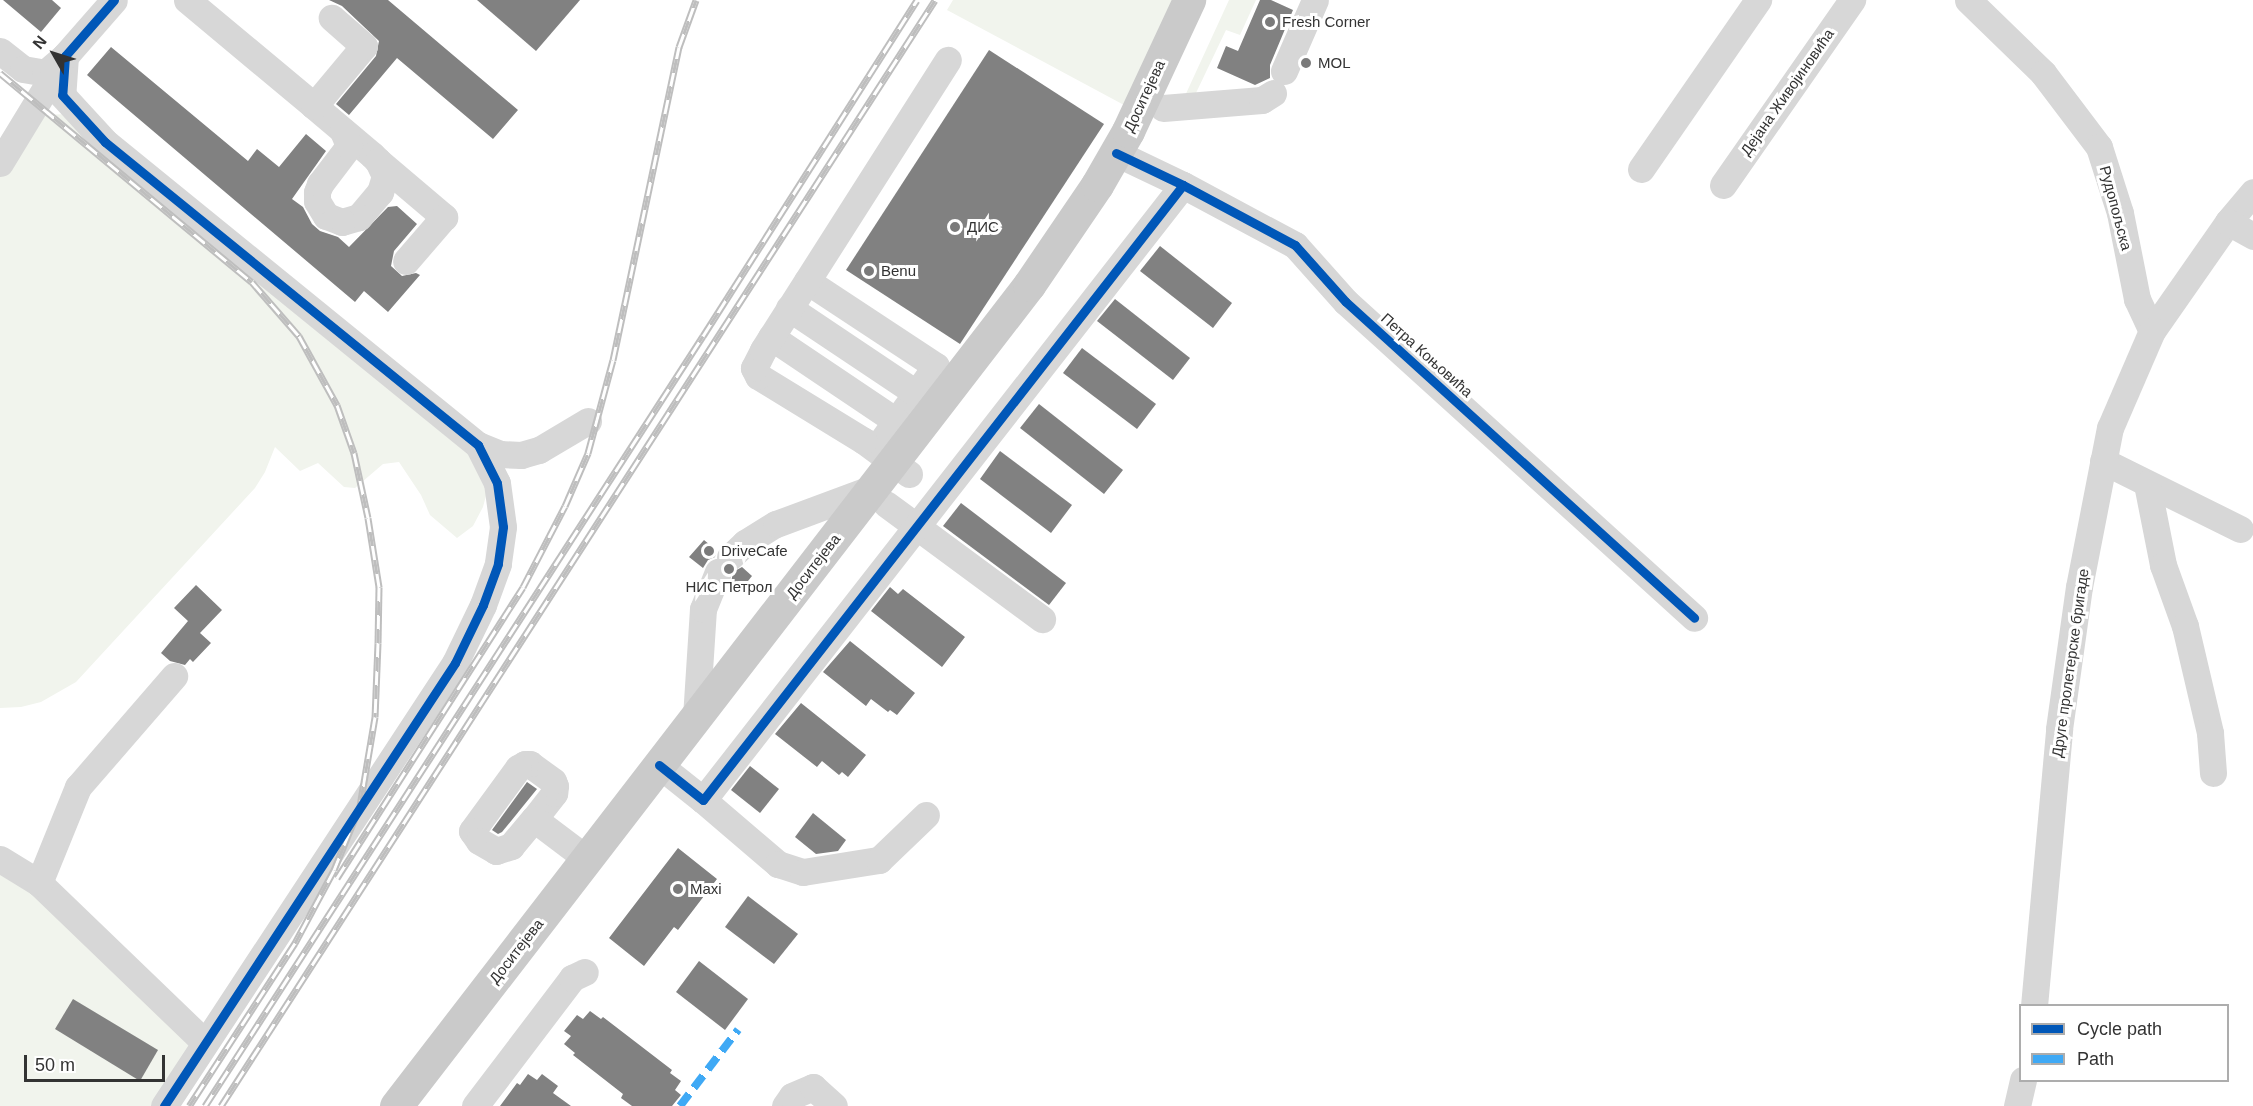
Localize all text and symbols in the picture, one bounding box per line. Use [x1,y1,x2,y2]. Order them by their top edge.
place label: Fresh Corner [1282,13,1370,31]
marker: Fresh Corner [1263,15,1277,29]
north arrow [24,24,84,84]
street label: Дејана Живојиновића [1736,25,1838,159]
text: N [29,33,50,52]
place label: MOL [1318,54,1351,72]
marker: MOL [1299,56,1313,70]
street label: Доситејева [1119,57,1169,135]
street label: Рудопољска [2096,164,2136,252]
place label: ДИС [967,218,999,236]
marker: ДИС [948,220,962,234]
place label: Benu [881,262,916,280]
marker: Benu [862,264,876,278]
street label: Петра Коњовића [1378,309,1476,401]
street label: Доситејева [782,530,844,602]
place label: DriveCafe [721,542,788,560]
marker: DriveCafe [702,544,716,558]
marker: НИС Петрол [722,562,736,576]
street label: Друге пролетерске бригаде [2048,567,2092,759]
place label: НИС Петрол [685,578,773,596]
place label: Maxi [690,880,722,898]
marker: Maxi [671,882,685,896]
street label: Доситејева [485,915,547,987]
legend [2019,1004,2229,1082]
text: Cycle path [2077,1019,2162,1039]
scale bar [27,1043,168,1081]
text: Path [2077,1049,2114,1069]
text: 50 m [35,1055,75,1075]

